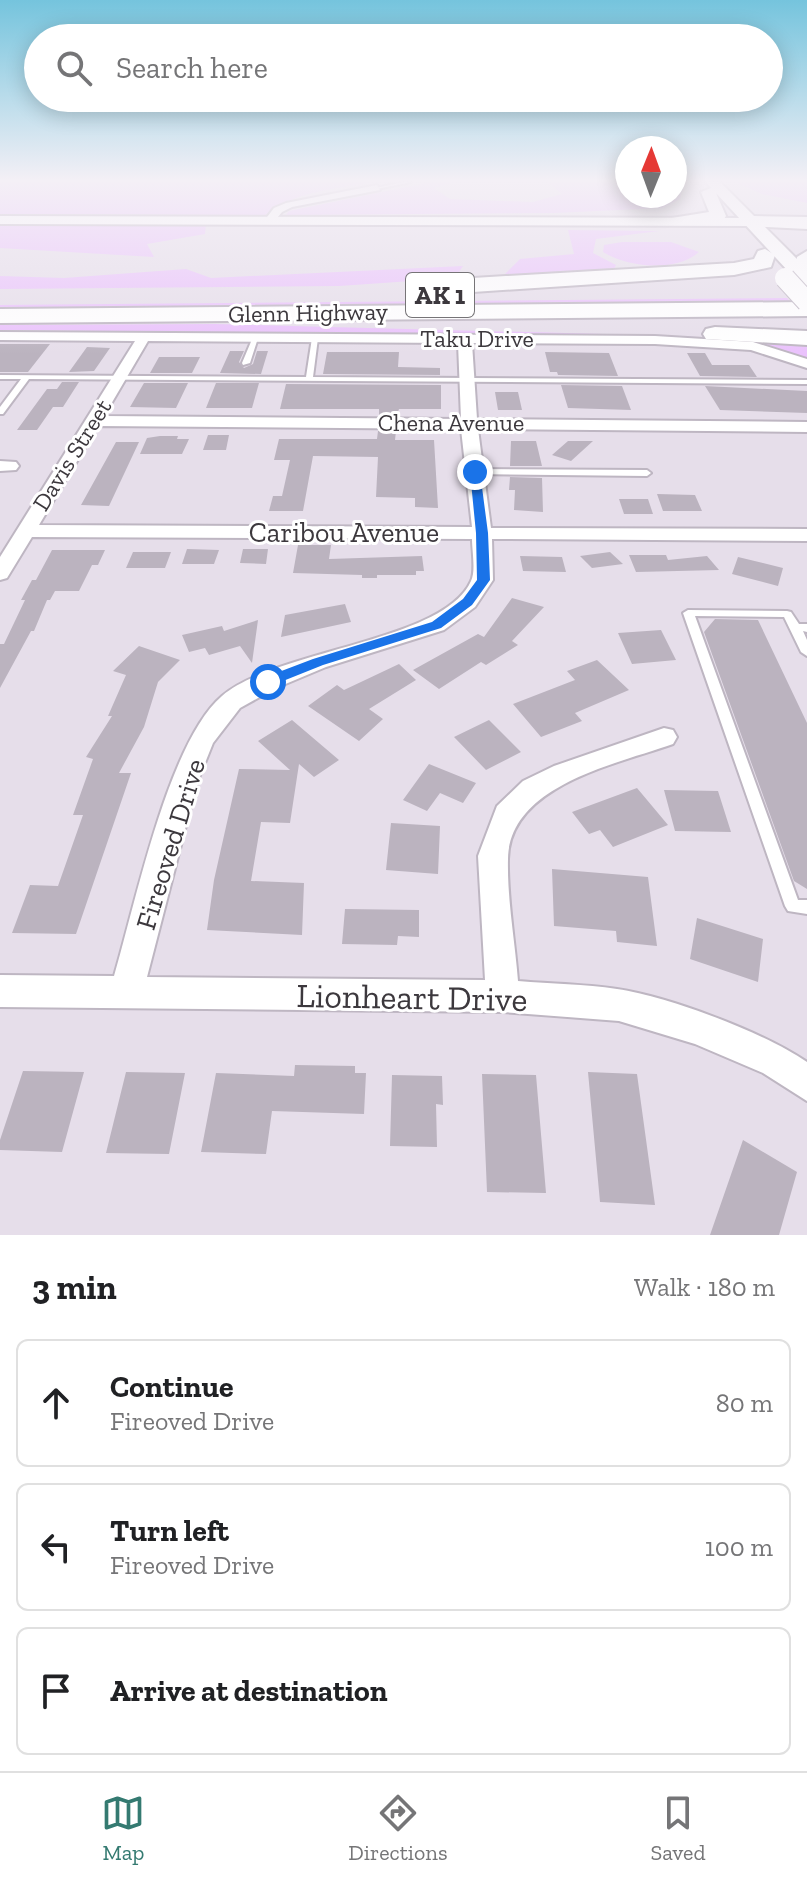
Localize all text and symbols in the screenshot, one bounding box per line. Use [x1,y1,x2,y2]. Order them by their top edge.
search box [24,24,783,112]
icon: search [52,46,96,90]
text: Search here [116,50,268,86]
north arrow [615,136,687,208]
road number: AK 1 [406,273,474,317]
street label: Glenn Highway [228,297,389,328]
street label: Taku Drive [420,324,534,353]
street label: Davis Street [26,394,117,516]
street label: Chena Avenue [378,408,524,437]
route end [457,454,493,490]
street label: Caribou Avenue [249,516,439,549]
route start [250,664,286,700]
street label: Fireoved Drive [129,755,212,934]
street label: Lionheart Drive [296,975,528,1020]
text: 3 min [32,1267,117,1308]
text: Walk · 180 m [634,1271,775,1303]
text: Continue [110,1369,234,1405]
icon: ahead [34,1381,78,1425]
text: 80 m [716,1387,773,1419]
text: Fireoved Drive [110,1405,274,1437]
text: Turn left [110,1513,229,1549]
icon: left [34,1525,78,1569]
text: 100 m [705,1531,773,1563]
text: Fireoved Drive [110,1549,274,1581]
icon: arrive [34,1669,78,1713]
text: Arrive at destination [110,1673,387,1709]
tab: Map [101,1791,145,1866]
tab: Directions [348,1791,448,1866]
tab: Saved [650,1791,706,1866]

